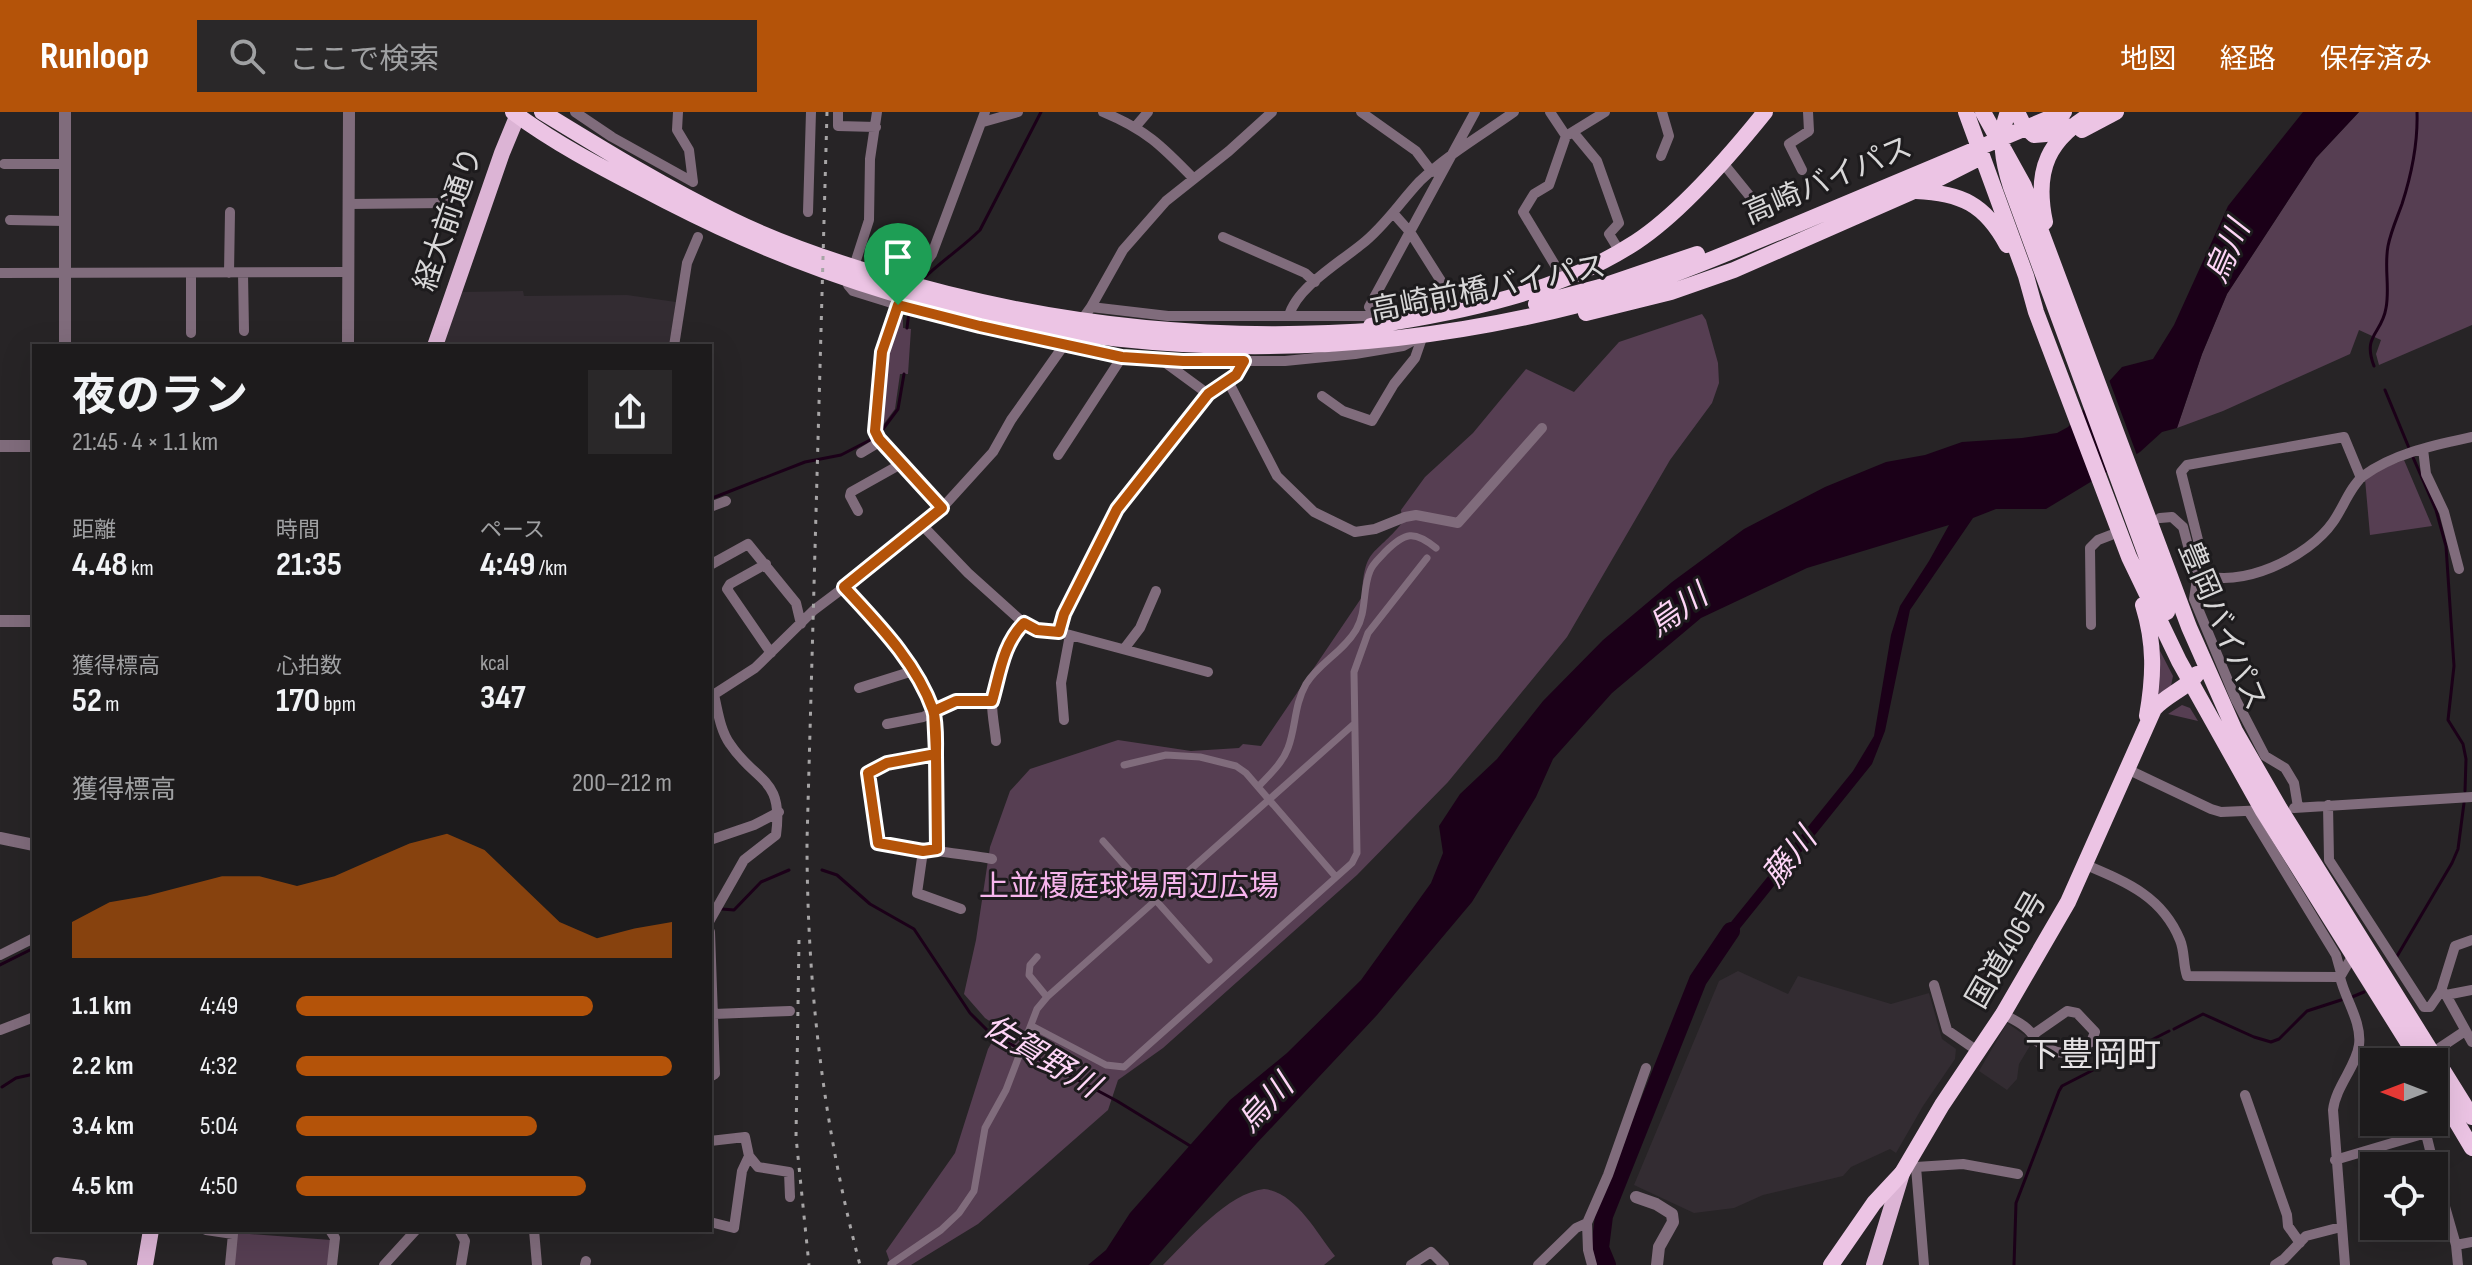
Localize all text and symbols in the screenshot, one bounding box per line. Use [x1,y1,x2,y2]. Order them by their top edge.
search box [197,20,757,92]
text: Runloop [40,34,149,79]
icon: search [225,34,269,78]
text: ここで検索 [289,42,439,78]
text: 地図 [2120,43,2176,76]
text: 経路 [2220,43,2276,76]
text: 保存済み [2320,43,2432,76]
street label: 高崎バイパス [1738,129,1918,233]
street label: 経大前通り [408,142,490,296]
water label: 烏川 [2197,212,2260,289]
pin [864,223,932,305]
icon: arrive [876,235,920,279]
street label: 高崎前橋バイパス [1367,248,1609,330]
text: 夜のラン [72,370,248,423]
button: share [588,370,672,454]
text: 21:45 · 4 × 1.1 km [72,427,218,458]
text: 距離 [72,517,116,544]
text: 時間 [276,517,320,544]
text: ペース [480,517,545,544]
street label: 豊岡バイパス [2170,536,2274,716]
text: 4.48 [72,544,128,585]
text: 21:35 [276,544,342,585]
text: 4:49 [480,544,535,585]
text: km [128,555,154,582]
text: /km [535,555,567,582]
water label: 烏川 [1641,575,1718,645]
text: kcal [480,650,509,677]
text: 獲得標高 [72,653,160,680]
text: 心拍数 [276,653,342,680]
text: 347 [480,677,525,718]
text: 52 [72,680,102,721]
text: 170 [276,680,320,721]
text: m [102,691,119,718]
text: bpm [320,691,356,718]
text: 200–212 m [572,768,672,799]
text: 獲得標高 [72,775,176,806]
water label: 藤川 [1755,819,1827,895]
park label: 上並榎庭球場周辺広場 [979,869,1279,905]
street label: 国道406号 [1959,885,2055,1015]
text: 1.1 km [72,991,131,1022]
text: 4:49 [200,991,238,1022]
water label: 佐賀野川 [976,1007,1108,1108]
district label: 下豊岡町 [2025,1035,2161,1076]
north arrow [2360,1048,2448,1136]
map controls [2360,1048,2448,1240]
text: 2.2 km [72,1051,134,1082]
text: 4:32 [200,1051,237,1082]
water label: 烏川 [1230,1065,1304,1141]
text: 3.4 km [72,1111,134,1142]
text: 5:04 [200,1111,238,1142]
button: locate [2360,1152,2448,1240]
text: 4.5 km [72,1171,134,1202]
text: 4:50 [200,1171,238,1202]

